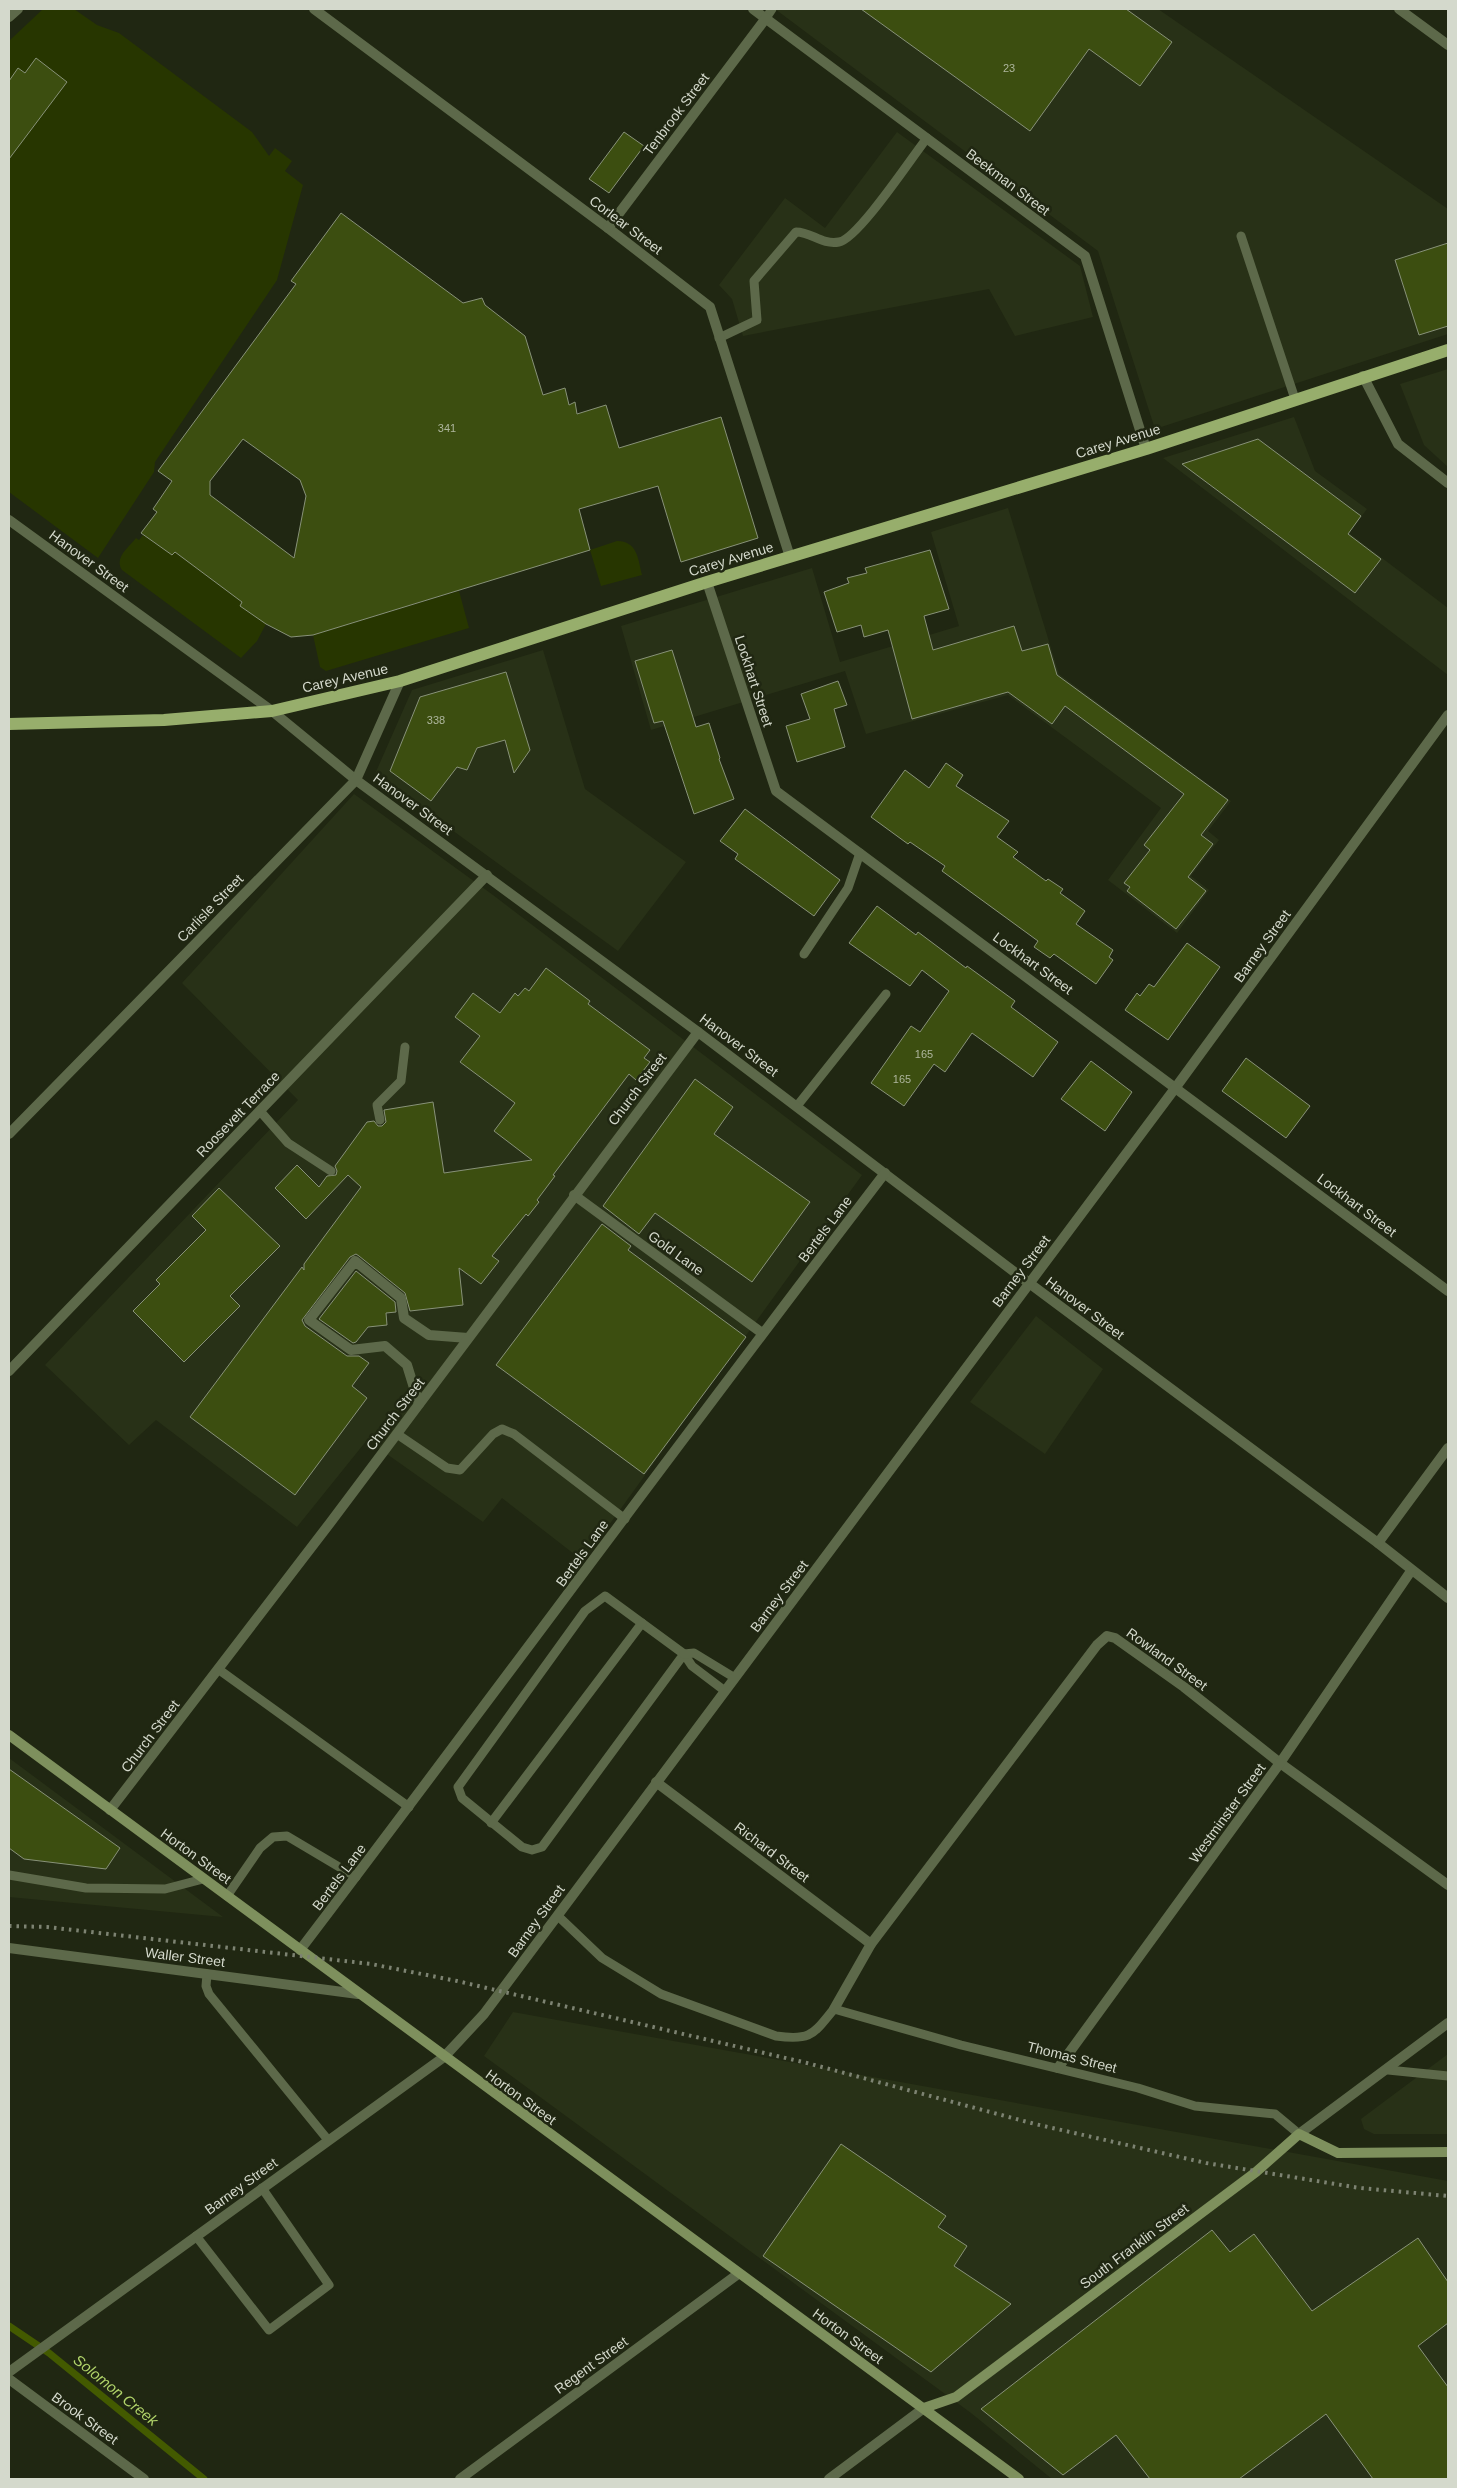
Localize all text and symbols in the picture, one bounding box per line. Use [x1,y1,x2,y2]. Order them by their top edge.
house number: 23 [1003,62,1015,74]
street label: Tenbrook Street [640,70,712,158]
street label: Beekman Street [963,145,1053,219]
street label: Corlear Street [586,192,666,258]
street label: Carey Avenue [1074,420,1162,461]
house number: 341 [438,422,456,434]
street label: Hanover Street [46,527,132,595]
street label: Carey Avenue [687,538,775,579]
street label: Lockhart Street [732,633,776,729]
street label: Carey Avenue [300,660,390,696]
house number: 338 [427,714,445,726]
street label: Hanover Street [370,770,456,838]
street label: Carlisle Street [174,871,246,945]
street label: Barney Street [1230,907,1294,985]
street label: Lockhart Street [990,929,1076,997]
street label: Hanover Street [697,1010,781,1080]
house number: 165 [915,1048,933,1060]
street label: Church Street [605,1050,669,1128]
street label: Roosevelt Terrace [193,1068,283,1160]
house number: 165 [893,1073,911,1085]
street label: Lockhart Street [1314,1170,1400,1240]
street label: Bertels Lane [795,1193,855,1265]
street label: Gold Lane [645,1228,707,1279]
street label: Barney Street [989,1232,1053,1310]
street label: Hanover Street [1043,1273,1127,1343]
street label: Church Street [363,1375,427,1453]
street label: Bertels Lane [552,1516,612,1590]
street label: Barney Street [747,1557,811,1635]
street label: Rowland Street [1124,1624,1211,1694]
street label: Church Street [118,1697,182,1775]
street label: Westminster Street [1186,1760,1268,1866]
street label: Richard Street [731,1819,813,1885]
street label: Horton Street [158,1825,234,1887]
street label: Bertels Lane [309,1841,369,1913]
street label: Barney Street [504,1882,568,1960]
street label: Waller Street [144,1944,226,1970]
street label: Thomas Street [1026,2038,1119,2076]
street label: Horton Street [483,2066,559,2128]
street label: Barney Street [202,2154,280,2218]
street label: South Franklin Street [1077,2200,1191,2292]
street label: Horton Street [810,2305,886,2367]
street label: Regent Street [551,2333,631,2397]
water label: Solomon Creek [70,2351,163,2430]
street label: Brook Street [49,2389,121,2447]

